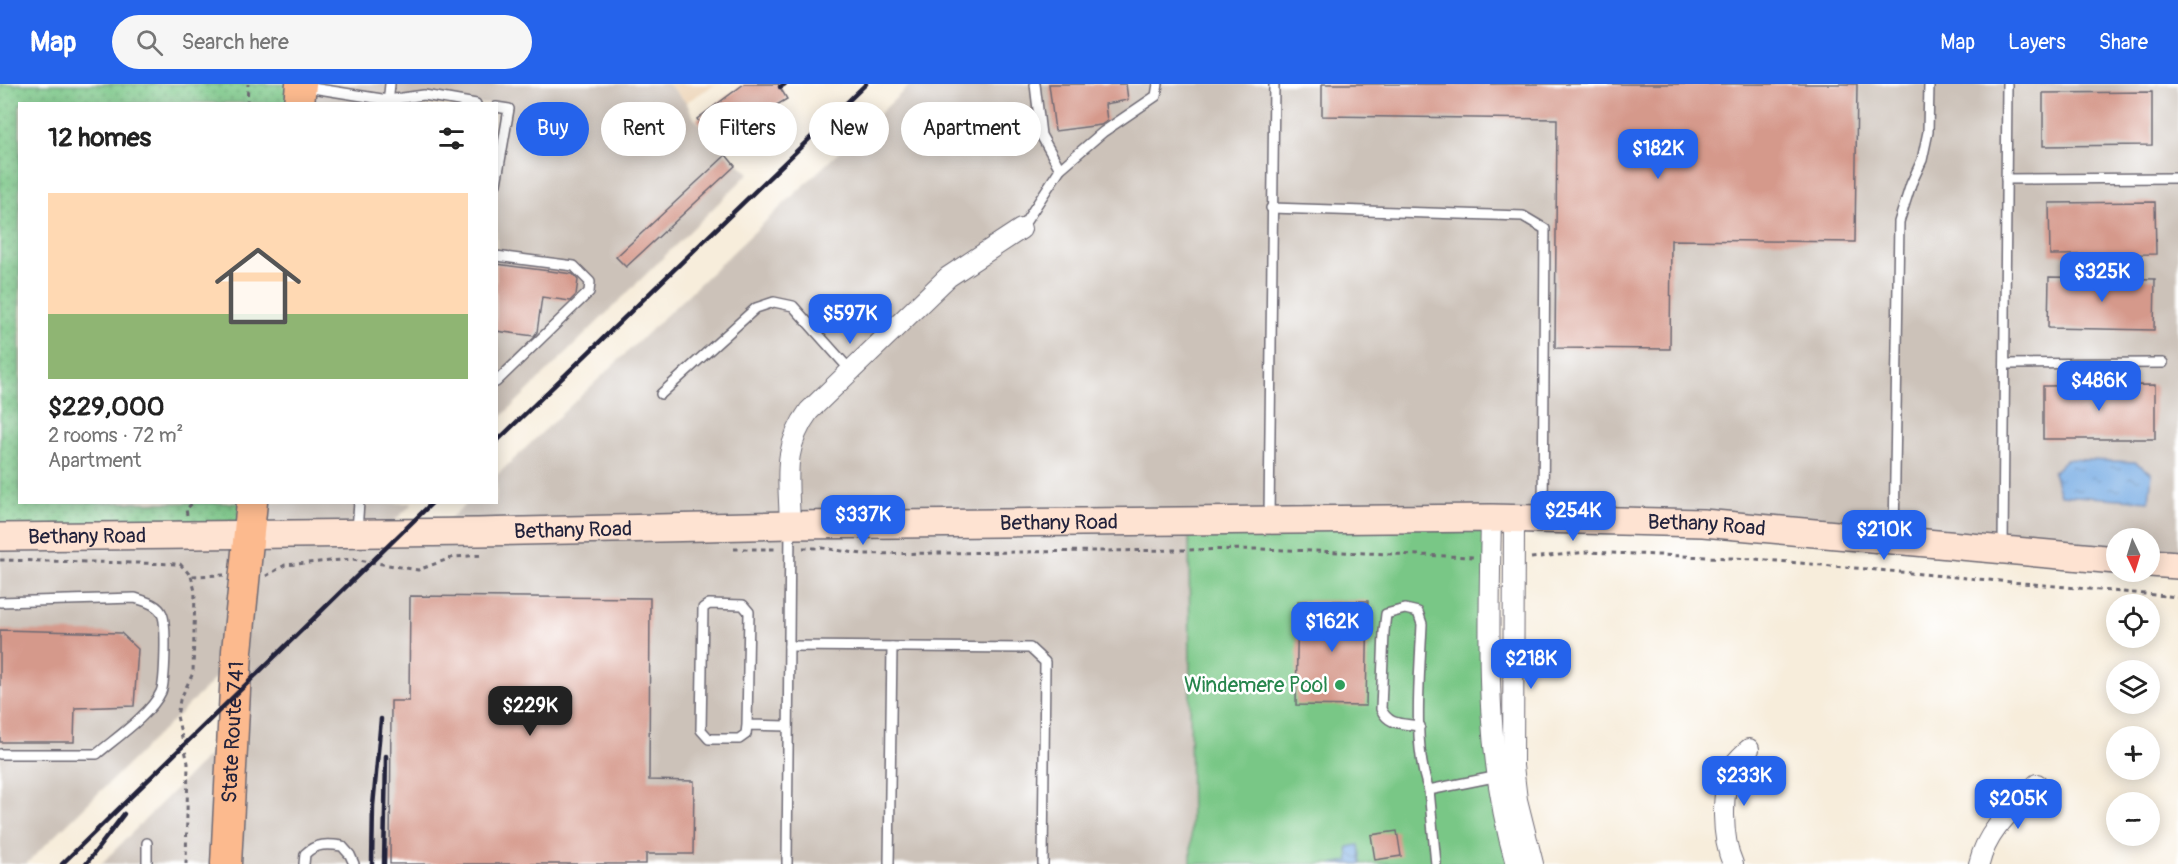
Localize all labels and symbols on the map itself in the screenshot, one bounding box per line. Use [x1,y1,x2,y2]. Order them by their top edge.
pin: $182K [1616,129,1700,180]
pin: $325K [2060,252,2144,303]
pin: $597K [808,294,892,345]
pin: $486K [2057,361,2141,412]
pin: $254K [1531,491,1615,542]
pin: $337K [821,495,905,546]
street label: Bethany Road [1000,508,1118,536]
street label: Bethany Road [1647,508,1767,542]
pin: $210K [1842,510,1926,561]
street label: Bethany Road [514,515,632,545]
street label: Bethany Road [28,522,146,550]
north arrow [2106,528,2160,582]
pin: $162K [1290,602,1374,653]
pin: $218K [1489,639,1573,690]
street label: State Route 741 [216,660,250,804]
place label: Windemere Pool [1184,672,1328,699]
marker: Windemere Pool [1333,678,1347,692]
pin: $229K [488,686,572,737]
pin: $233K [1702,756,1786,807]
pin: $205K [1976,779,2060,830]

